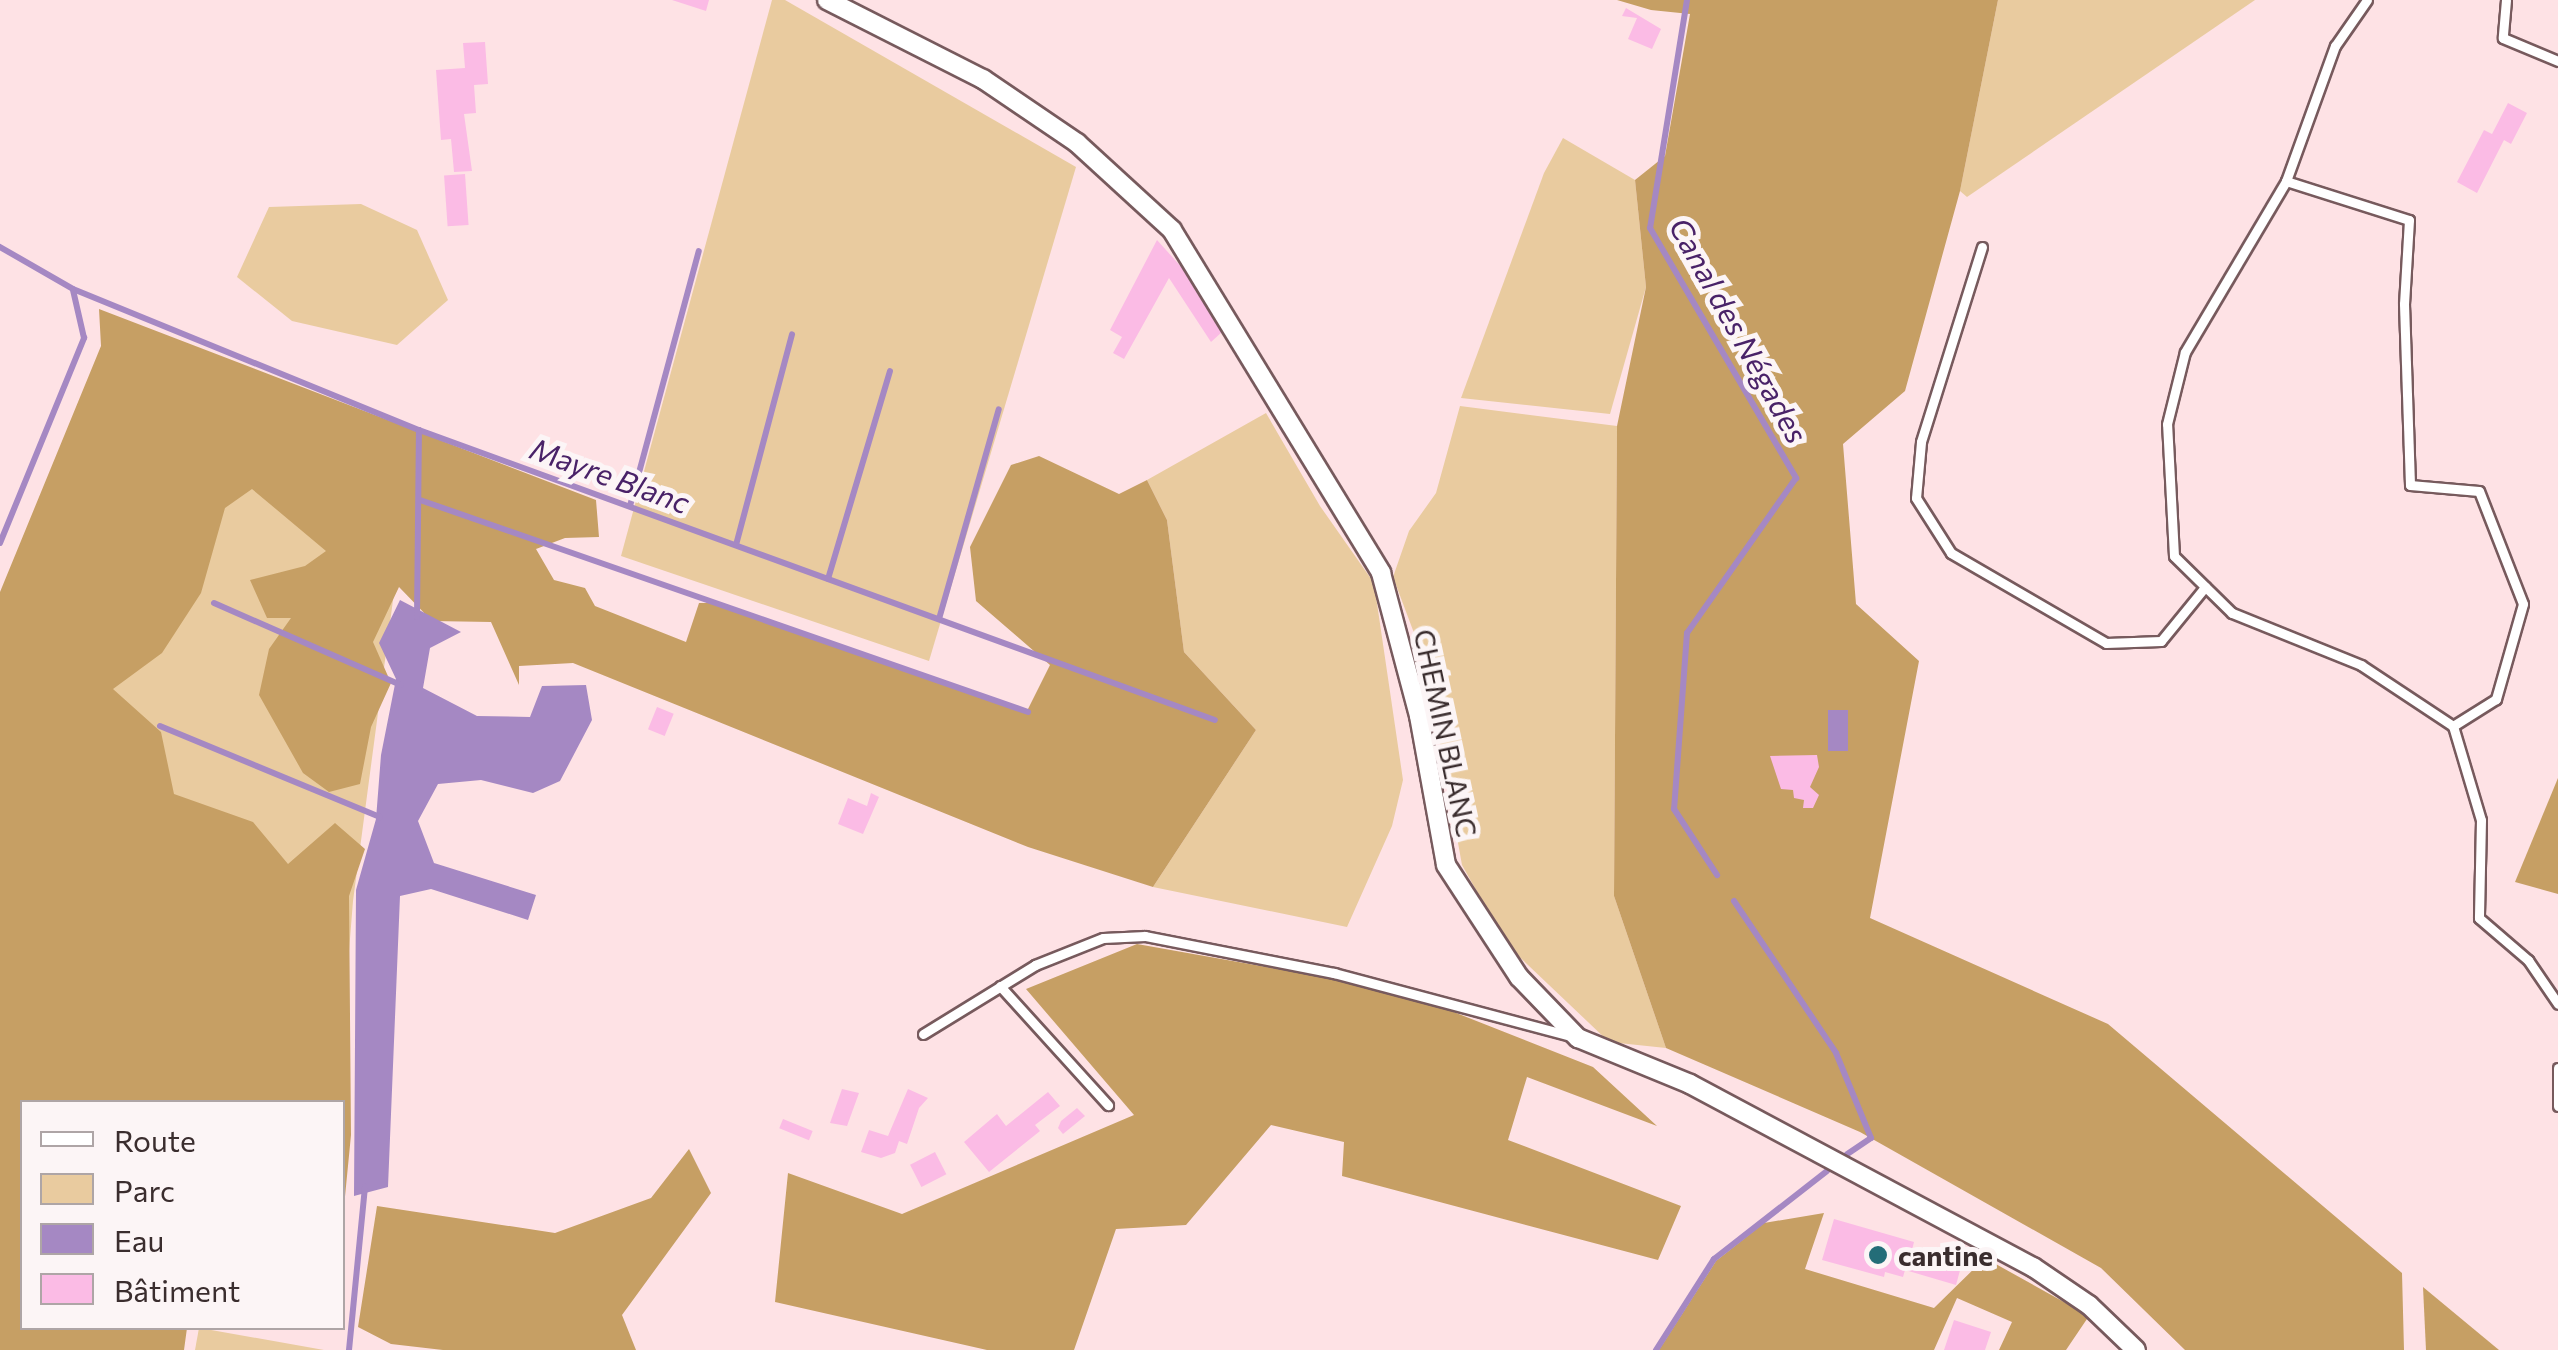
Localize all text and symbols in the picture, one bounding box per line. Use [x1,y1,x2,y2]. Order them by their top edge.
water label: Canal des Négades [1662,211,1816,449]
water label: Mayre Blanc [526,430,694,520]
street label: CHEMIN BLANC [1408,626,1484,840]
legend [20,1100,345,1330]
text: Route [114,1121,196,1158]
text: Parc [114,1171,175,1208]
text: Eau [114,1221,164,1258]
place label: cantine [1898,1238,1993,1272]
marker: cantine [1867,1244,1889,1266]
text: Bâtiment [114,1271,240,1308]

